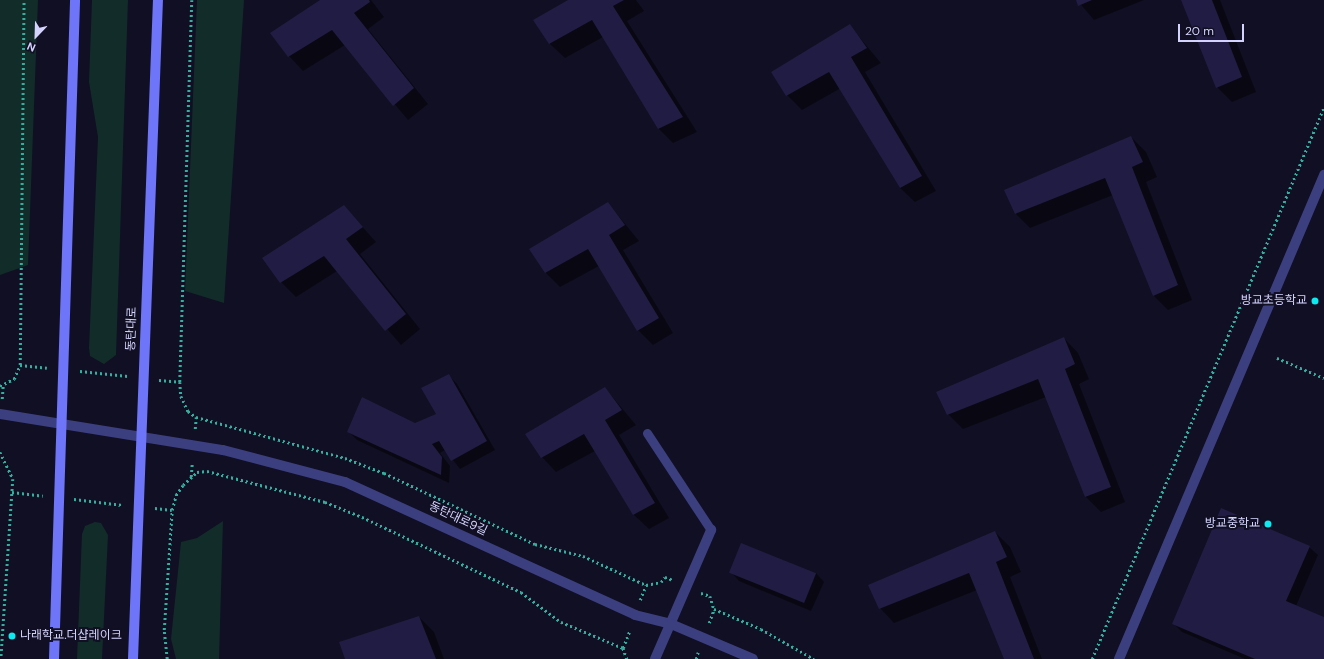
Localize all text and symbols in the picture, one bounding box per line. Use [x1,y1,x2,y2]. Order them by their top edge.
north arrow [16,16,56,56]
scale bar [1180,16,1246,42]
text: 20 m [1185,23,1214,39]
text: N [25,39,38,55]
place label: 방교초등학교 [1241,294,1307,308]
marker: 방교초등학교 [1310,296,1320,306]
street label: 동탄대로 [124,307,140,351]
street label: 동탄대로9길 [427,499,489,539]
place label: 방교중학교 [1205,517,1260,531]
marker: 방교중학교 [1263,519,1273,529]
place label: 나래학교.더샵레이크 [20,629,122,643]
marker: 나래학교.더샵레이크 [7,631,17,641]

